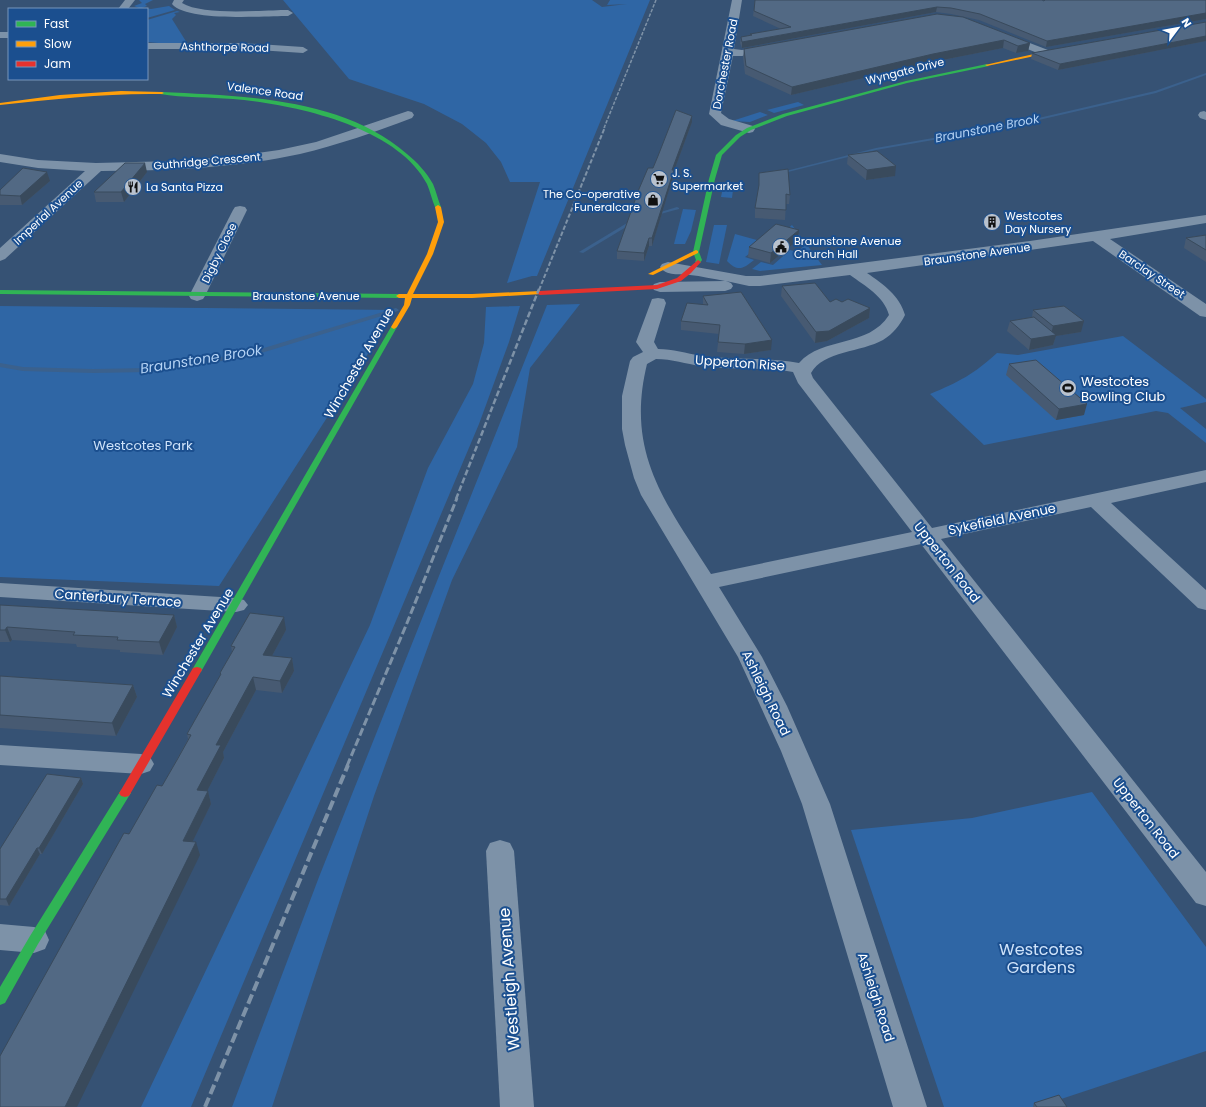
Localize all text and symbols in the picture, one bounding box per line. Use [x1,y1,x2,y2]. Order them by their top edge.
legend [8,8,148,80]
north arrow [1158,8,1198,48]
text: Fast [44,15,69,32]
text: N [1178,15,1195,30]
street label: Dorchester Road [708,17,742,111]
text: Slow [44,35,72,52]
street label: Ashthorpe Road [181,38,269,56]
street label: Wyngate Drive [864,53,946,88]
text: Jam [44,55,71,72]
street label: Valence Road [226,78,304,104]
water label: Braunstone Brook [934,109,1041,146]
street label: Guthridge Crescent [153,148,261,174]
place label: J. S. Supermarket [672,165,743,194]
supermarket icon: J. S. Supermarket [649,169,669,189]
street label: Imperial Avenue [10,176,86,248]
restaurant icon: La Santa Pizza [123,177,143,197]
place label: La Santa Pizza [146,179,223,195]
place label: The Co-operative Funeralcare [543,186,640,215]
shop icon: The Co-operative Funeralcare [643,190,663,210]
place label: Westcotes Day Nursery [1005,208,1072,237]
building icon: Westcotes Day Nursery [982,212,1002,232]
street label: Digby Close [197,220,241,286]
place label: Braunstone Avenue Church Hall [794,233,901,262]
public building icon: Braunstone Avenue Church Hall [771,237,791,257]
street label: Braunstone Avenue [923,239,1031,269]
street label: Barclay Street [1116,246,1188,302]
street label: Braunstone Avenue [252,288,360,304]
street label: Winchester Avenue [319,304,399,422]
water label: Braunstone Brook [139,339,264,379]
street label: Upperton Rise [694,350,786,376]
place label: Westcotes Bowling Club [1081,372,1165,406]
sports icon: Westcotes Bowling Club [1058,378,1078,398]
park label: Westcotes Park [93,436,193,455]
street label: Sykefield Avenue [946,498,1058,540]
street label: Upperton Road [909,518,985,606]
street label: Canterbury Terrace [54,584,182,612]
street label: Winchester Avenue [158,584,238,702]
street label: Ashleigh Road [737,647,795,739]
street label: Upperton Road [1108,774,1184,862]
street label: Westleigh Avenue [493,907,525,1051]
park label: Westcotes Gardens [999,938,1083,979]
street label: Ashleigh Road [853,950,899,1044]

